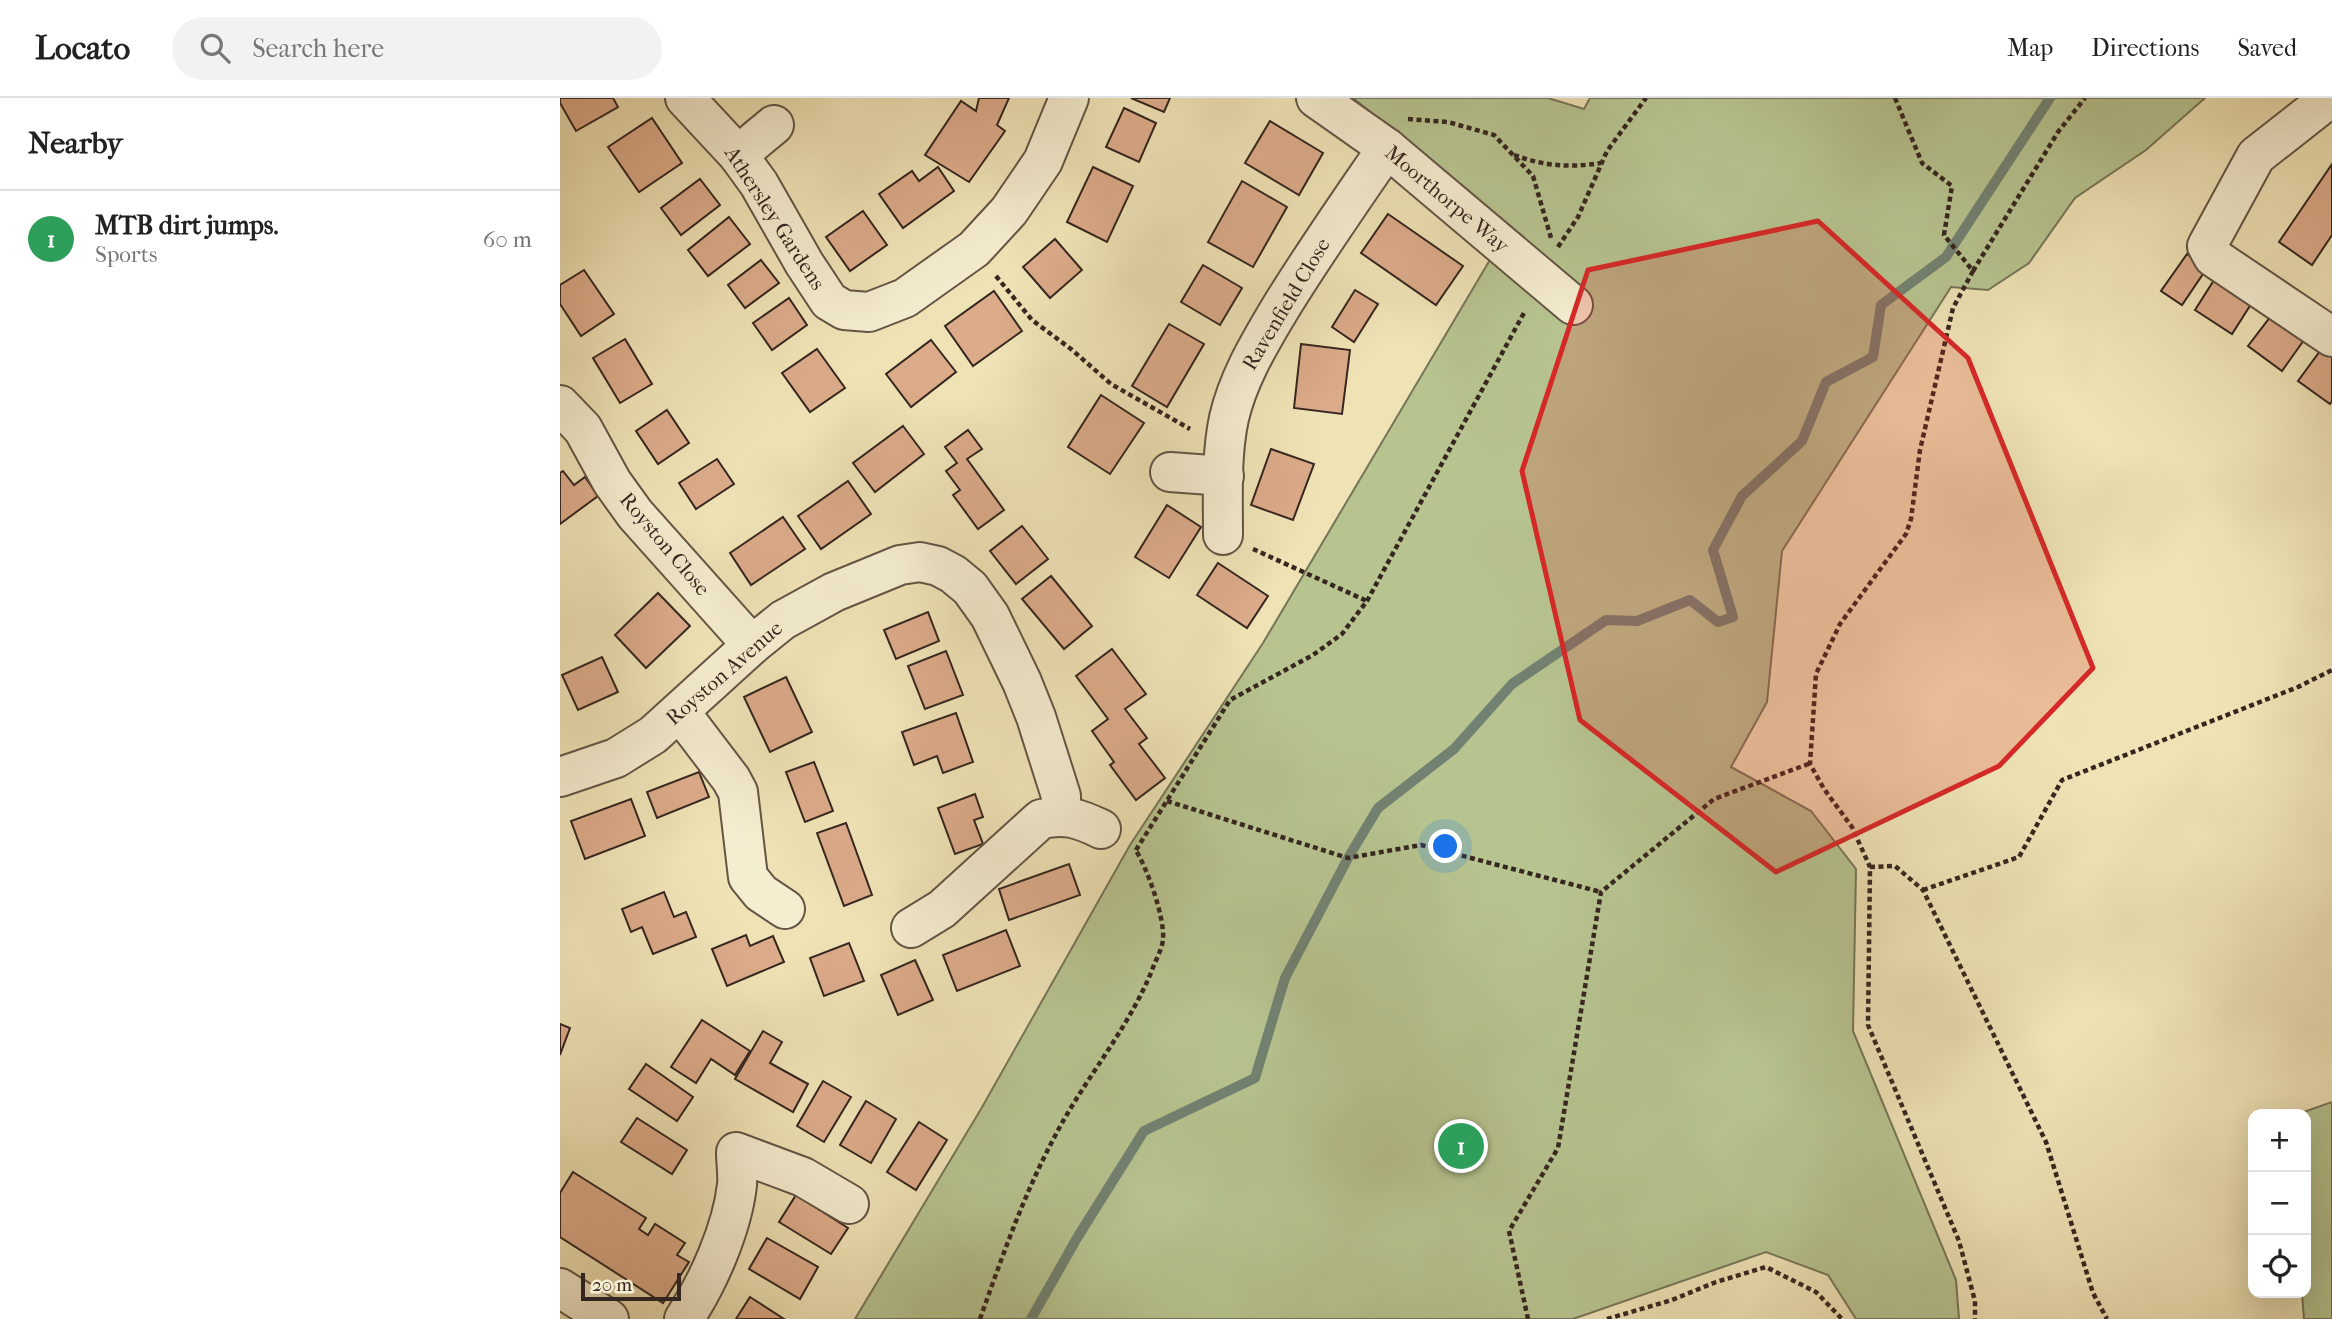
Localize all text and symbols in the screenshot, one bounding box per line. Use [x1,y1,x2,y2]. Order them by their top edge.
search box [172,17,662,80]
text: Locato [35,29,130,68]
icon: search [196,29,234,67]
text: Search here [252,33,384,64]
text: Map [2007,34,2053,62]
text: Directions [2091,34,2199,62]
text: Saved [2237,34,2297,62]
text: Nearby [28,126,123,161]
street label: Moorthorpe Way [1380,140,1514,258]
street label: Athersley Gardens [719,141,830,294]
text: MTB dirt jumps. [95,210,278,241]
text: 1 [47,226,55,253]
text: 60 m [483,226,532,253]
street label: Ravenfield Close [1237,234,1335,374]
text: Sports [95,241,157,268]
street label: Royston Close [615,488,715,600]
street label: Royston Avenue [661,616,787,730]
your location [1428,829,1462,863]
map controls [2248,1109,2311,1298]
button: + [2248,1109,2311,1172]
pin: 1 [1438,1120,1484,1172]
button: − [2248,1172,2311,1235]
button: locate [2248,1235,2311,1298]
scale bar [581,1270,681,1302]
text: 20 m [592,1274,632,1296]

